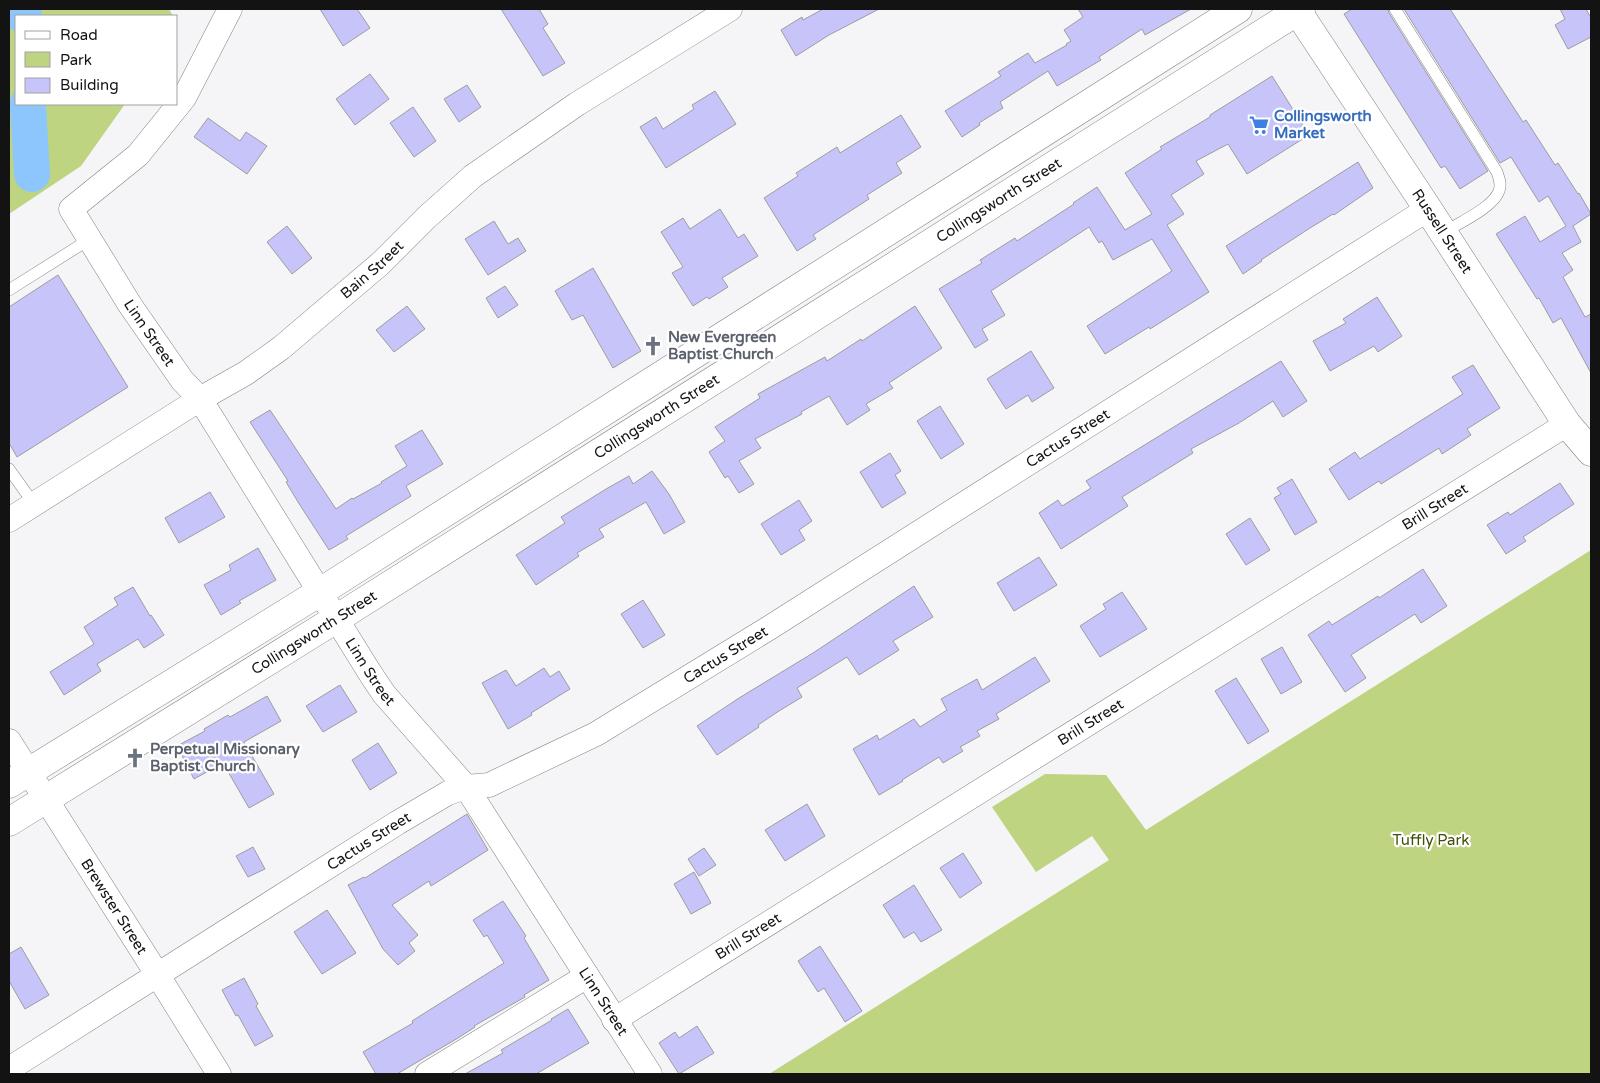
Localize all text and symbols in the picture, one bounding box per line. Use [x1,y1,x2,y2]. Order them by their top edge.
legend [15,15,178,105]
text: Road [60,26,98,44]
text: Park [60,51,92,69]
text: Building [60,76,119,94]
place label: Collingsworth Market [1274,107,1372,142]
supermarket icon: Collingsworth Market [1248,114,1270,136]
street label: Collingsworth Street [933,154,1065,246]
street label: Russell Street [1408,186,1476,277]
street label: Bain Street [337,237,407,303]
street label: Linn Street [120,296,179,370]
place label: New Evergreen Baptist Church [668,328,776,364]
church icon: New Evergreen Baptist Church [642,335,664,357]
street label: Collingsworth Street [591,370,723,463]
street label: Cactus Street [1022,405,1113,471]
street label: Brill Street [1399,479,1471,534]
street label: Collingsworth Street [248,586,380,678]
street label: Cactus Street [680,622,771,687]
street label: Linn Street [341,634,399,709]
street label: Brill Street [1054,695,1127,749]
place label: Perpetual Missionary Baptist Church [150,740,300,776]
church icon: Perpetual Missionary Baptist Church [124,747,146,769]
street label: Cactus Street [324,808,414,874]
park label: Tuffly Park [1393,831,1469,849]
street label: Brewster Street [77,855,151,958]
street label: Brill Street [712,909,784,964]
street label: Linn Street [575,964,632,1039]

